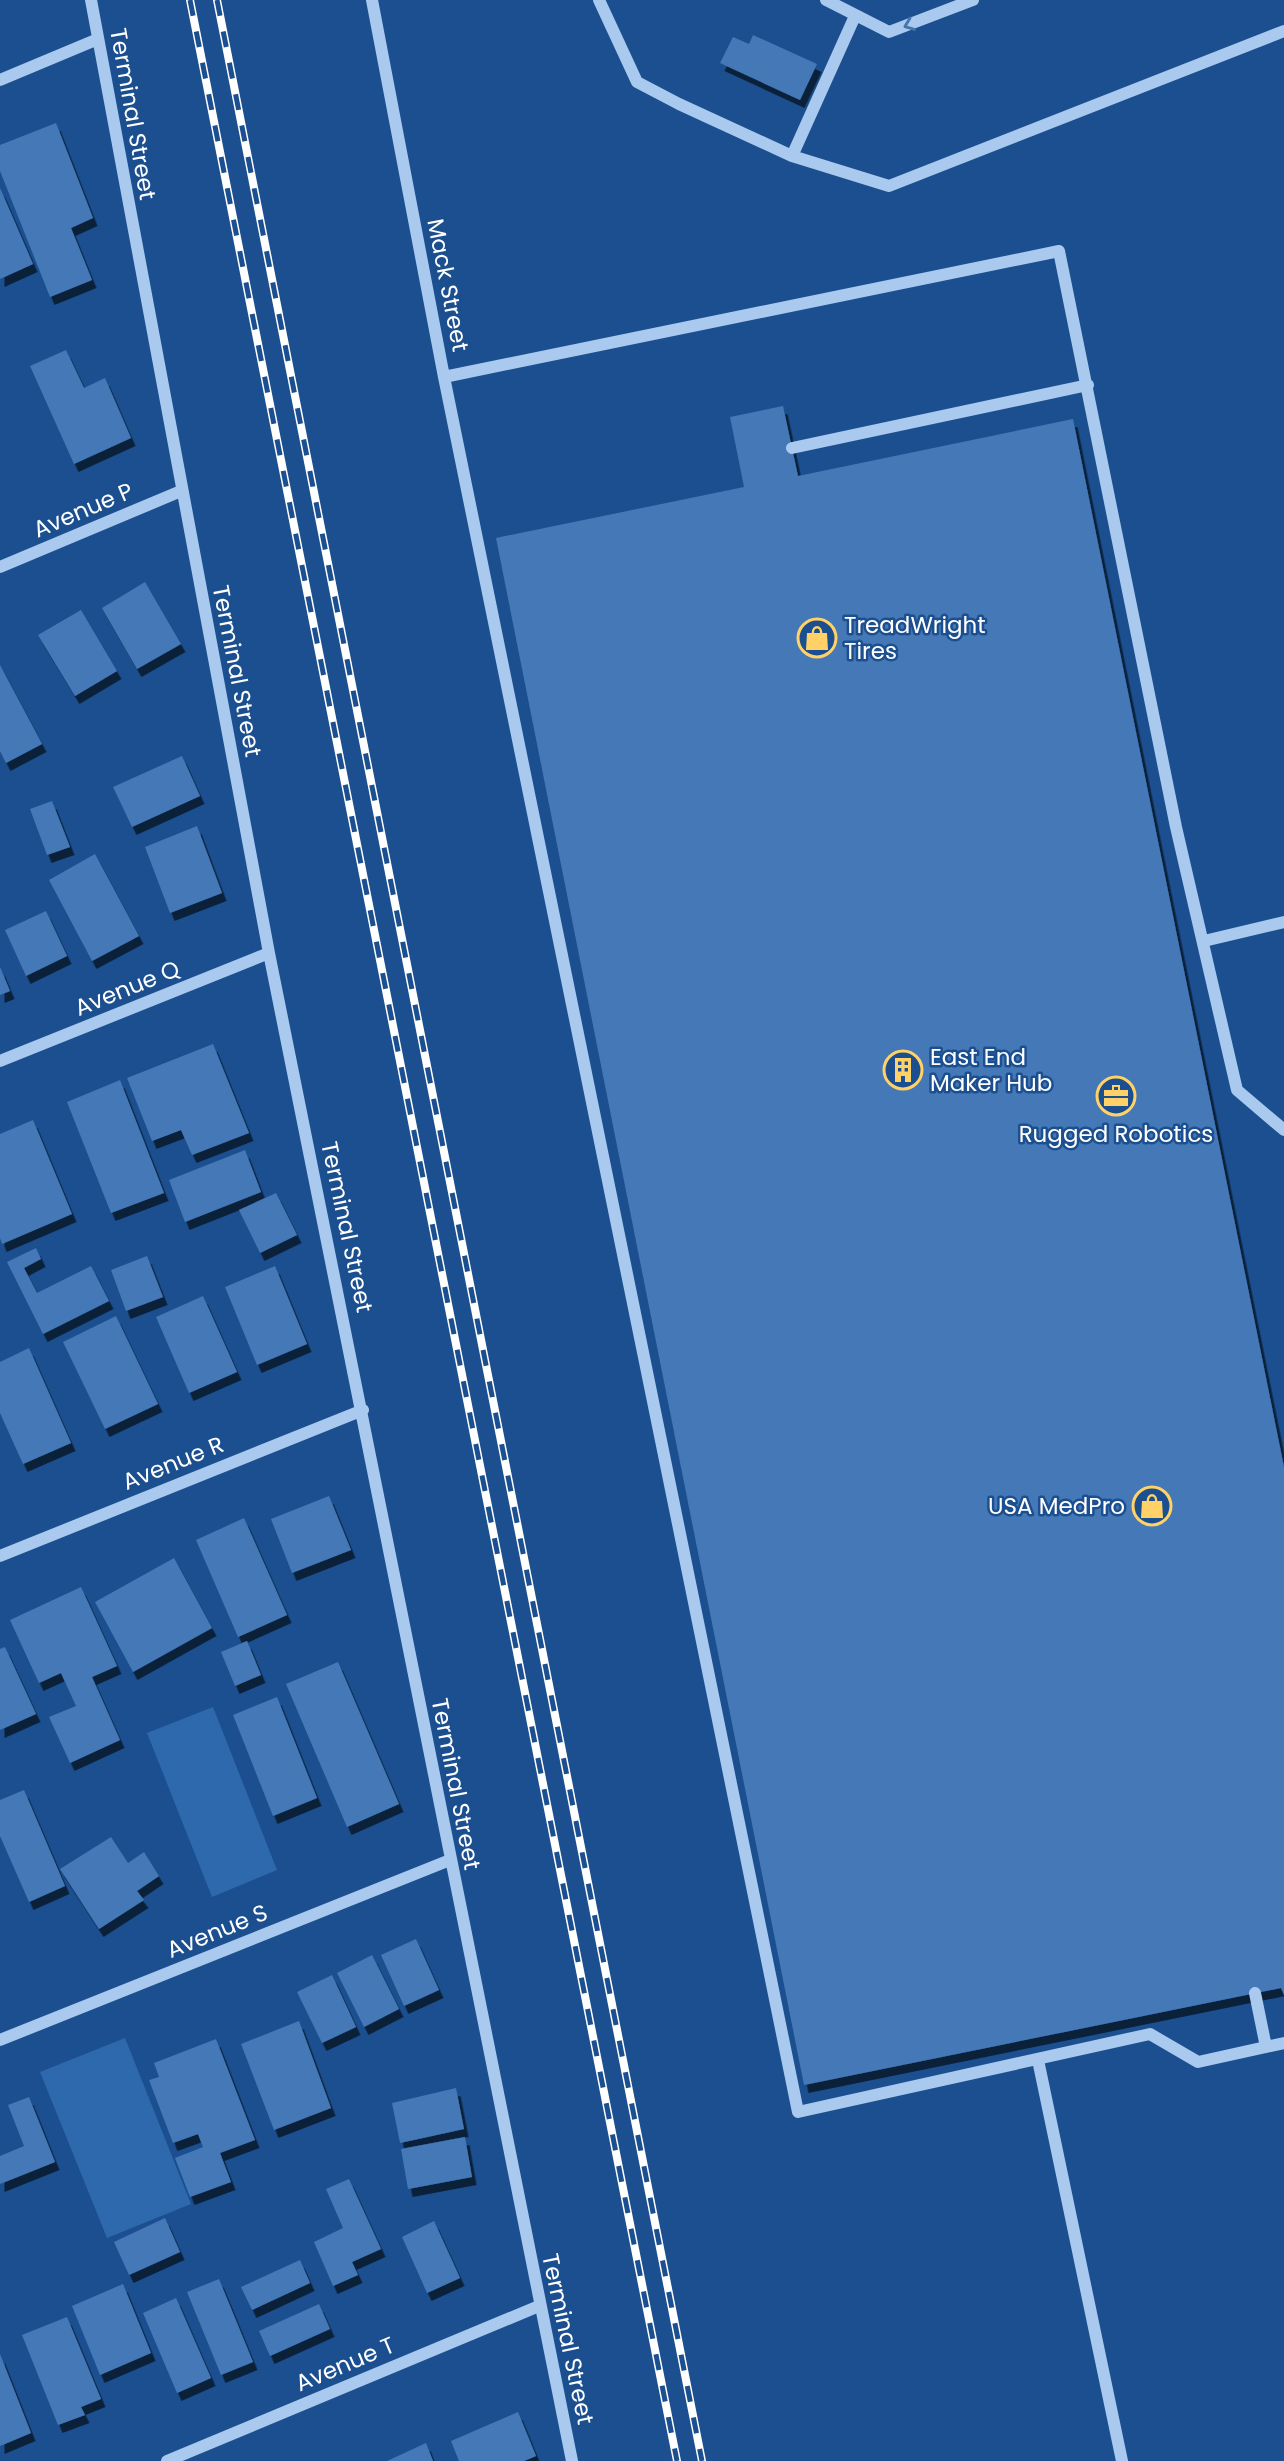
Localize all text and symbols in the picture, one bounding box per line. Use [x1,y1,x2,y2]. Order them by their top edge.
one-way arrow [904,16,916,30]
street label: Terminal Street [102,26,164,202]
street label: Mack Street [419,216,477,354]
street label: Avenue P [28,475,138,545]
street label: Terminal Street [205,583,269,759]
place label: TreadWright Tires [844,609,986,667]
shop icon: TreadWright Tires [796,617,838,659]
street label: Avenue Q [70,952,184,1024]
place label: East End Maker Hub [930,1041,1052,1099]
building icon: East End Maker Hub [882,1049,924,1091]
office icon: Rugged Robotics [1095,1075,1137,1117]
place label: Rugged Robotics [1019,1118,1213,1150]
street label: Terminal Street [313,1139,381,1315]
street label: Avenue R [118,1428,228,1498]
shop icon: USA MedPro [1131,1485,1173,1527]
place label: USA MedPro [988,1490,1125,1522]
street label: Terminal Street [424,1696,488,1872]
street label: Avenue S [162,1896,272,1966]
street label: Terminal Street [534,2251,602,2427]
street label: Avenue T [290,2329,400,2399]

